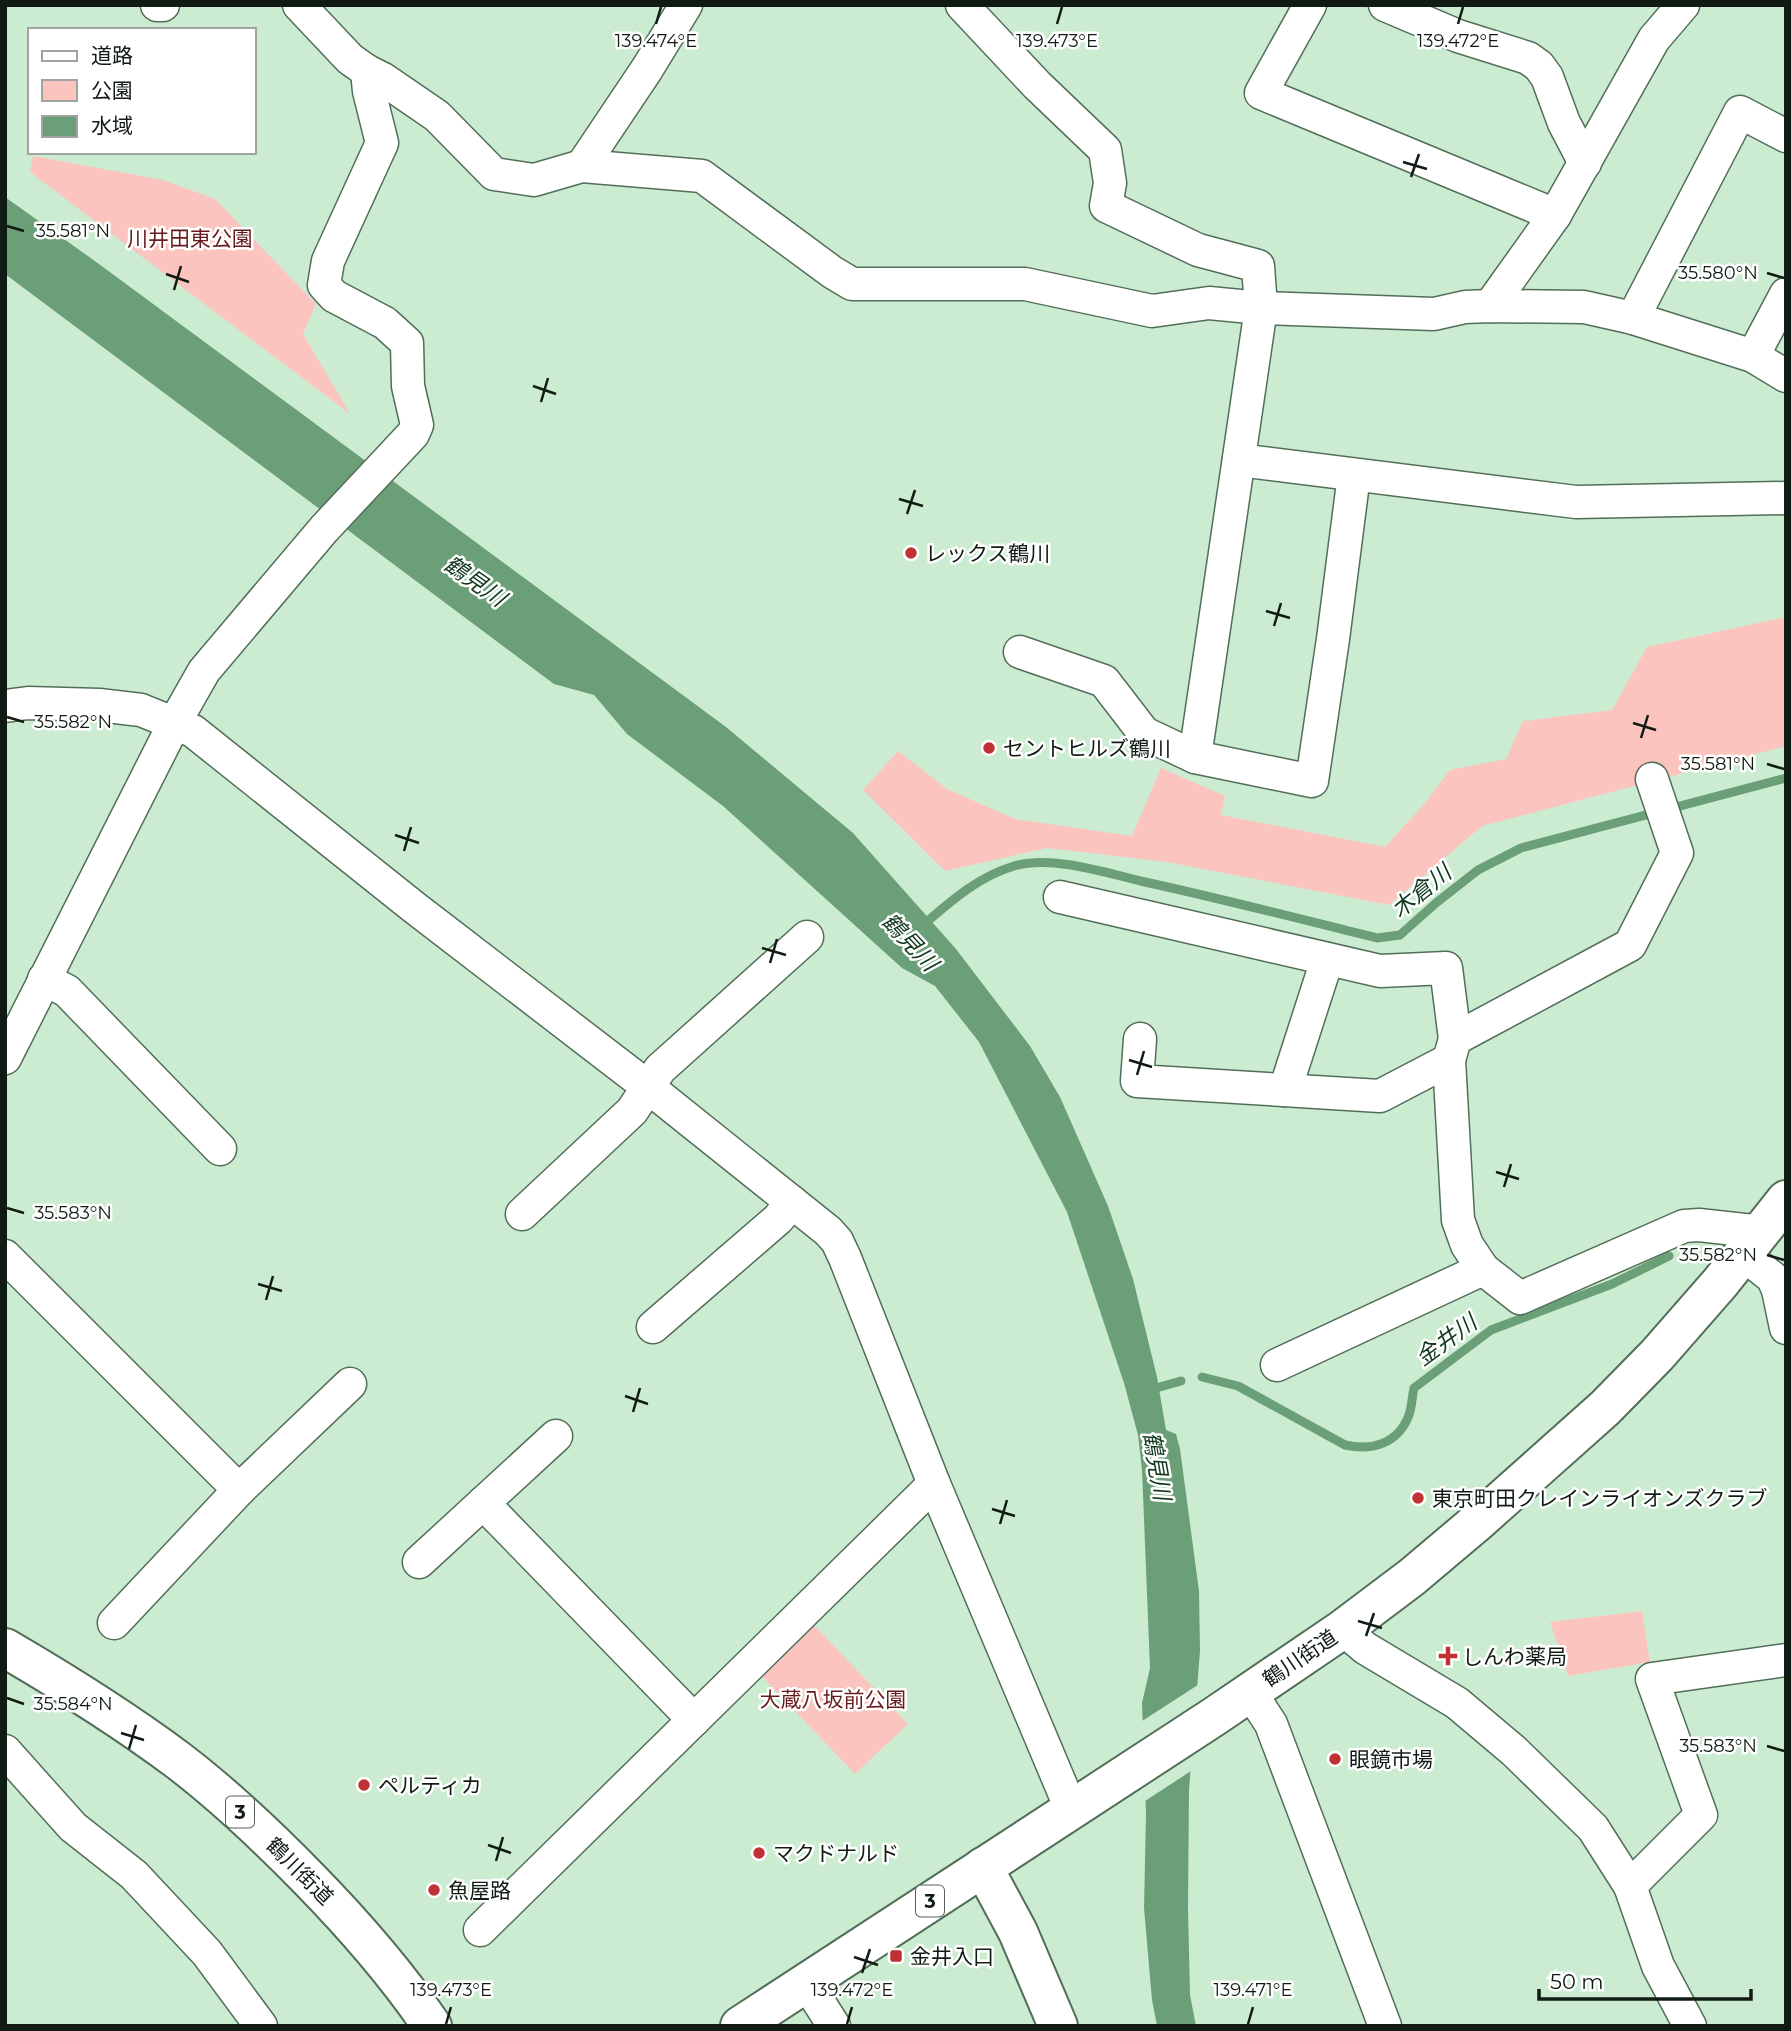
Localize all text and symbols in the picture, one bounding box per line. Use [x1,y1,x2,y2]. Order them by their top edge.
legend [28,28,256,154]
text: 139.474°E [615,30,697,52]
text: 139.473°E [1016,30,1098,52]
text: 139.472°E [1417,30,1499,52]
text: 道路 [91,43,133,68]
text: 公園 [91,78,133,103]
text: 水域 [91,113,133,138]
text: 35.581°N [36,220,110,242]
park label: 川井田東公園 [127,226,253,251]
text: 35.580°N [1678,262,1758,284]
place label: レックス鶴川 [925,541,1050,566]
marker: レックス鶴川 [903,545,919,561]
water label: 鶴見川 [439,550,514,614]
text: 35.582°N [34,711,112,733]
place label: セントヒルズ鶴川 [1003,736,1171,761]
marker: セントヒルズ鶴川 [981,740,997,756]
text: 35.581°N [1681,753,1755,775]
water label: 木倉川 [1385,857,1459,924]
water label: 鶴見川 [876,907,946,979]
text: 35.583°N [34,1202,112,1224]
text: 35.582°N [1679,1244,1757,1266]
water label: 金井川 [1410,1307,1485,1372]
water label: 鶴見川 [1137,1430,1177,1505]
place label: 東京町田クレインライオンズクラブ [1432,1486,1768,1511]
marker: 東京町田クレインライオンズクラブ [1410,1490,1426,1506]
street label: 鶴川街道 [1258,1624,1342,1692]
place label: しんわ薬局 [1462,1644,1567,1669]
marker: しんわ薬局 [1440,1648,1456,1664]
park label: 大蔵八坂前公園 [760,1687,907,1712]
text: 35.584°N [33,1693,113,1715]
text: 35.583°N [1679,1735,1757,1757]
place label: 眼鏡市場 [1349,1747,1433,1772]
marker: 眼鏡市場 [1327,1751,1343,1767]
place label: ペルティカ [378,1773,482,1798]
marker: ペルティカ [356,1777,372,1793]
road number: 3 [226,1796,254,1828]
street label: 鶴川街道 [261,1832,339,1910]
place label: マクドナルド [773,1841,899,1866]
marker: マクドナルド [751,1845,767,1861]
place label: 魚屋路 [448,1878,511,1903]
marker: 魚屋路 [426,1882,442,1898]
road number: 3 [916,1885,944,1916]
place label: 金井入口 [910,1944,994,1969]
marker: 金井入口 [888,1948,904,1964]
scale bar [1539,1958,1751,2002]
text: 50 m [1550,1969,1604,1994]
text: 139.473°E [410,1979,492,2001]
text: 139.472°E [811,1979,893,2001]
text: 139.471°E [1214,1979,1292,2001]

